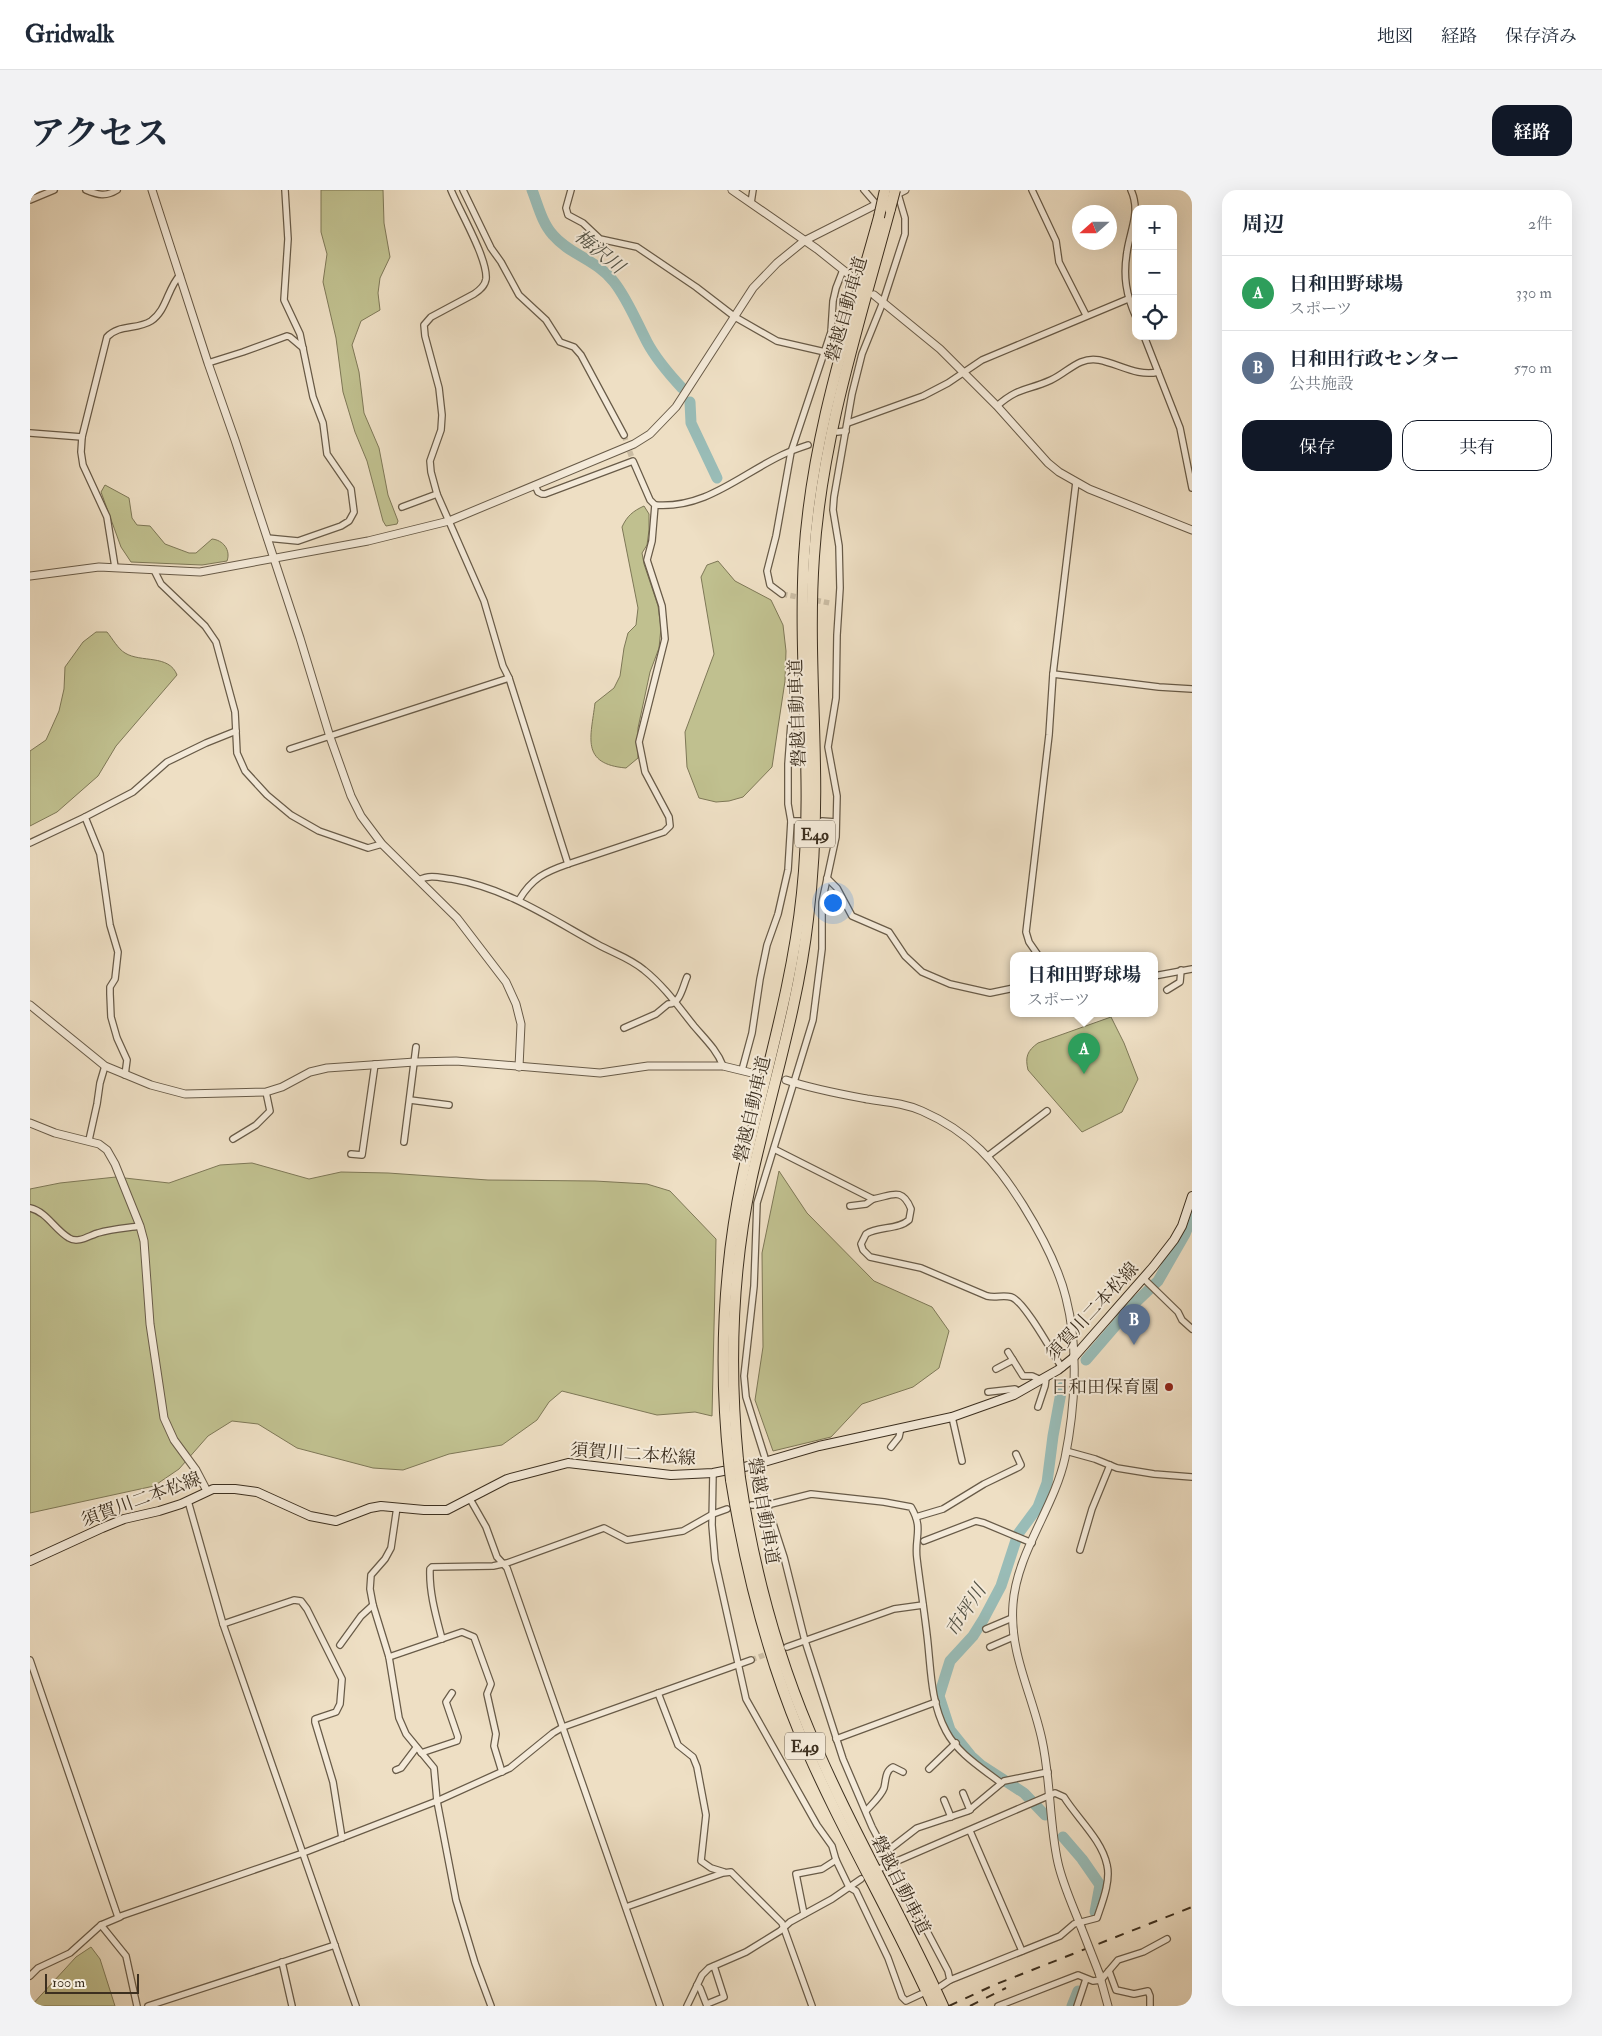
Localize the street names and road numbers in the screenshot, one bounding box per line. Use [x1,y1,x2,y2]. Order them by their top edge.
street label: 磐越自動車道 [821,254,872,364]
street label: 磐越自動車道 [784,659,811,767]
road number: E49 [795,820,835,848]
street label: 磐越自動車道 [729,1054,776,1164]
street label: 須賀川二本松線 [1041,1257,1144,1365]
street label: 須賀川二本松線 [569,1439,697,1470]
street label: 磐越自動車道 [743,1456,784,1566]
street label: 須賀川二本松線 [78,1467,204,1532]
road number: E49 [785,1732,825,1760]
street label: 磐越自動車道 [866,1832,935,1939]

